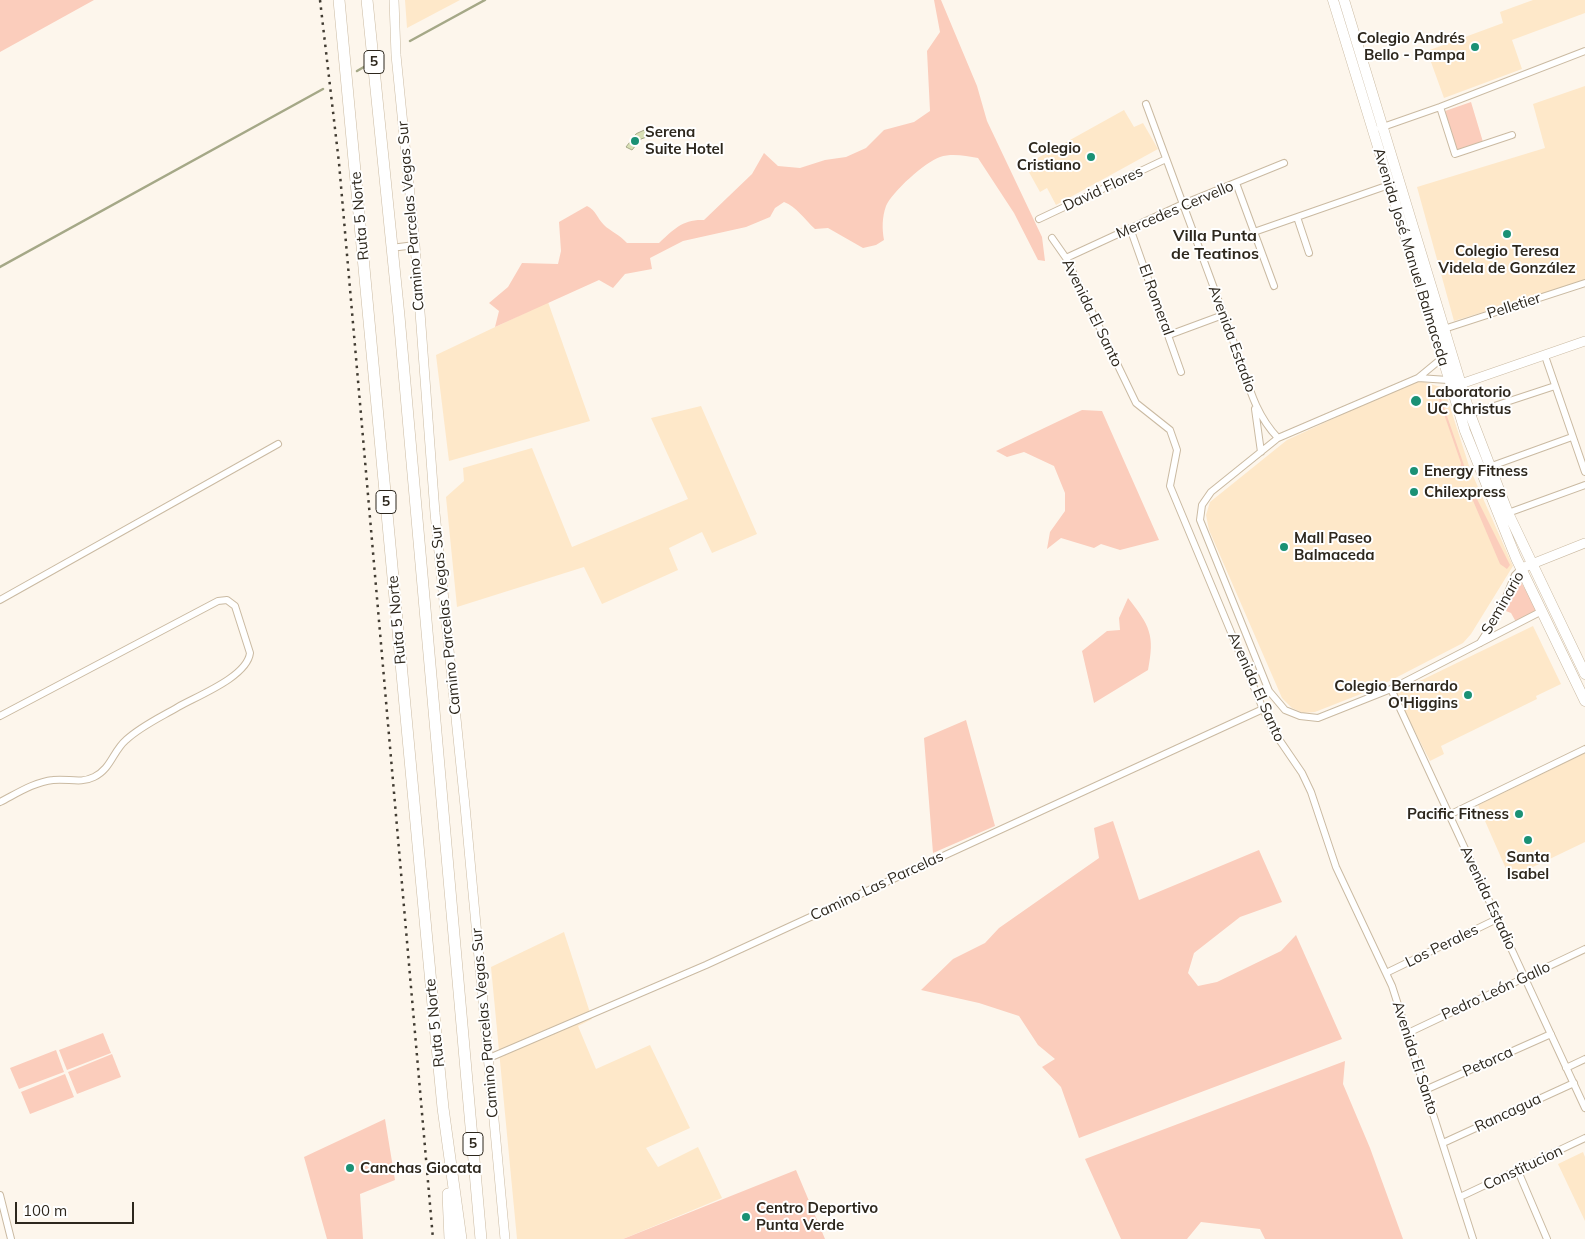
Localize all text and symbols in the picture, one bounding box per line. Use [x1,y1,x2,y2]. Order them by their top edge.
place label: Colegio Andrés Bello - Pampa [1357,29,1465,64]
marker: Colegio Andrés Bello - Pampa [1469,41,1481,53]
road number: 5 [364,51,384,74]
street label: Camino Parcelas Vegas Sur [394,120,428,312]
place label: Serena Suite Hotel [645,123,724,158]
marker: Serena Suite Hotel [629,135,641,147]
place label: Colegio Cristiano [1017,139,1081,174]
street label: Avenida José Manuel Balmaceda [1369,146,1453,368]
marker: Colegio Cristiano [1085,151,1097,163]
street label: David Flores [1060,163,1146,215]
street label: Ruta 5 Norte [347,171,373,261]
street label: Mercedes Cervello [1114,177,1236,243]
district label: Villa Punta de Teatinos [1171,226,1259,264]
marker: Colegio Teresa Videla de González [1501,228,1513,240]
place label: Colegio Teresa Videla de González [1438,242,1576,277]
street label: Avenida El Santo [1058,256,1126,370]
street label: El Romeral [1135,262,1177,338]
street label: Avenida Estadio [1204,283,1260,395]
street label: Pelletier [1485,289,1543,323]
place label: Laboratorio UC Christus [1427,383,1511,418]
marker: Laboratorio UC Christus [1409,394,1423,408]
place label: Energy Fitness [1424,462,1528,480]
marker: Energy Fitness [1408,465,1420,477]
place label: Chilexpress [1424,483,1506,501]
marker: Chilexpress [1408,486,1420,498]
road number: 5 [376,491,396,514]
street label: Camino Parcelas Vegas Sur [427,524,465,716]
place label: Mall Paseo Balmaceda [1294,529,1375,564]
marker: Mall Paseo Balmaceda [1278,541,1290,553]
street label: Seminario [1478,568,1528,638]
street label: Ruta 5 Norte [384,575,410,665]
street label: Avenida El Santo [1224,629,1288,745]
place label: Colegio Bernardo O'Higgins [1334,677,1458,712]
marker: Colegio Bernardo O'Higgins [1462,689,1474,701]
place label: Pacific Fitness [1407,805,1509,823]
marker: Pacific Fitness [1513,808,1525,820]
marker: Santa Isabel [1522,834,1534,846]
street label: Avenida Estadio [1456,843,1520,953]
street label: Camino Las Parcelas [808,847,946,925]
place label: Santa Isabel [1506,848,1550,883]
street label: Los Perales [1402,921,1482,971]
street label: Camino Parcelas Vegas Sur [468,927,502,1119]
street label: Pedro León Gallo [1439,958,1553,1024]
street label: Ruta 5 Norte [421,978,449,1068]
street label: Avenida El Santo [1388,999,1442,1117]
street label: Petorca [1460,1043,1516,1081]
street label: Rancagua [1472,1090,1544,1136]
road number: 5 [463,1132,483,1156]
street label: Constitucion [1480,1142,1566,1194]
place label: Canchas Giocata [360,1159,482,1177]
marker: Canchas Giocata [344,1162,356,1174]
scale bar [18,1192,136,1224]
place label: Centro Deportivo Punta Verde [756,1199,878,1234]
text: 100 m [23,1201,67,1220]
marker: Centro Deportivo Punta Verde [740,1211,752,1223]

